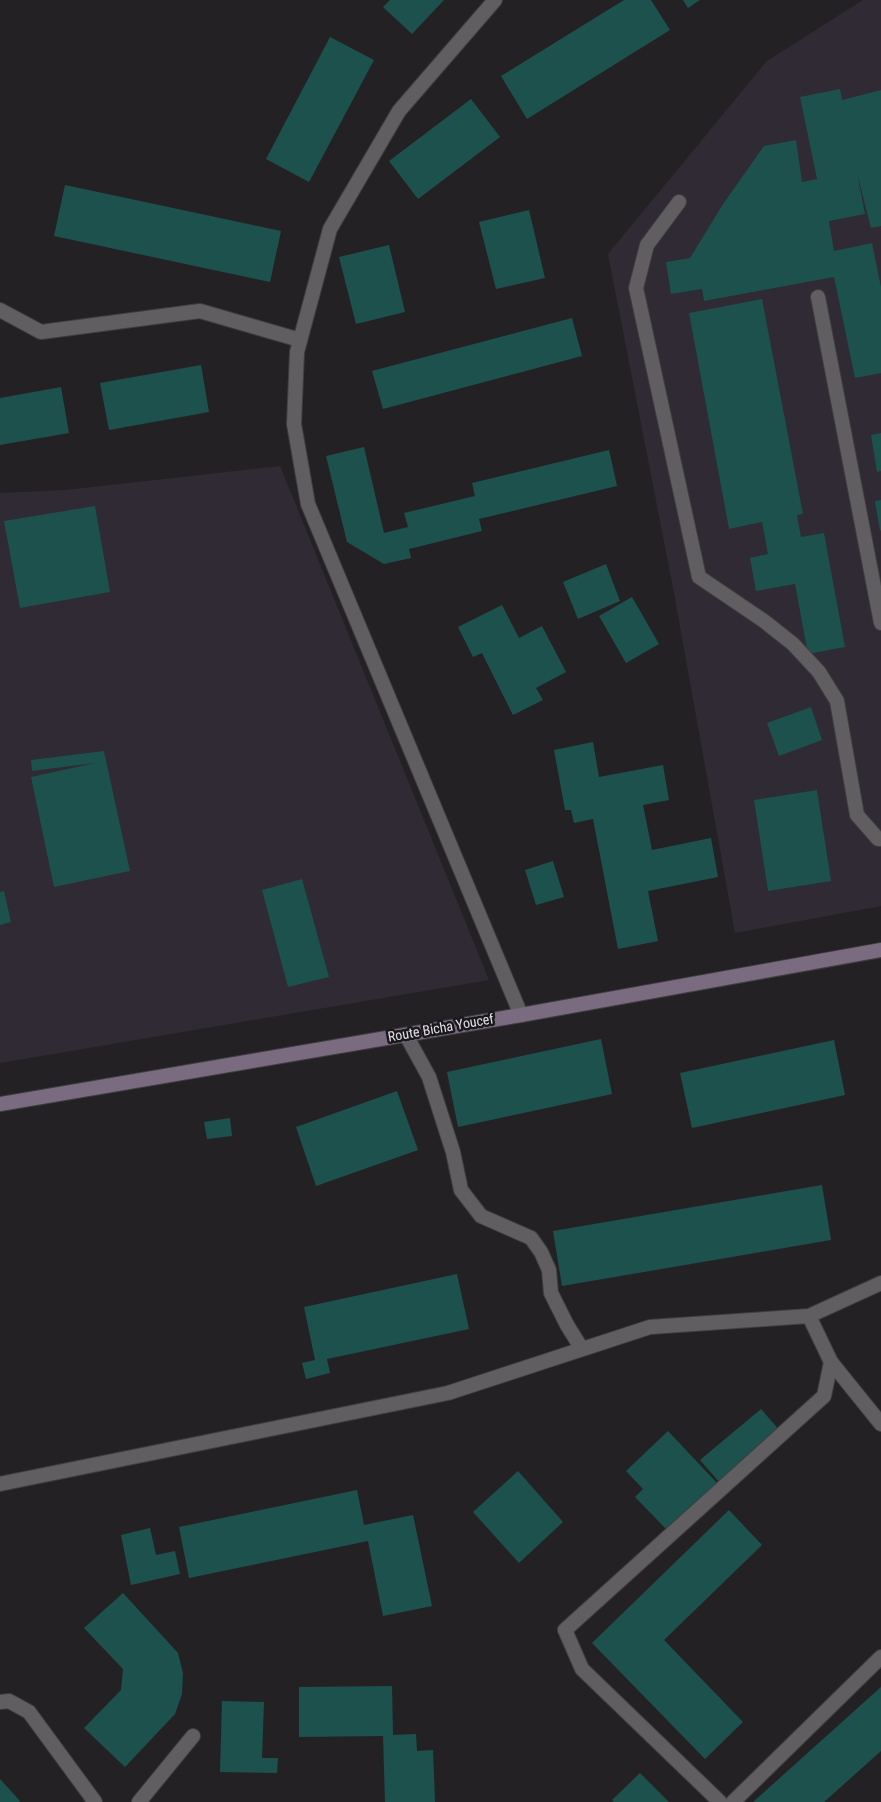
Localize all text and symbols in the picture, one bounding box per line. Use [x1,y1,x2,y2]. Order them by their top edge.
street label: Route Bicha Youcef [387,1011,495,1047]

